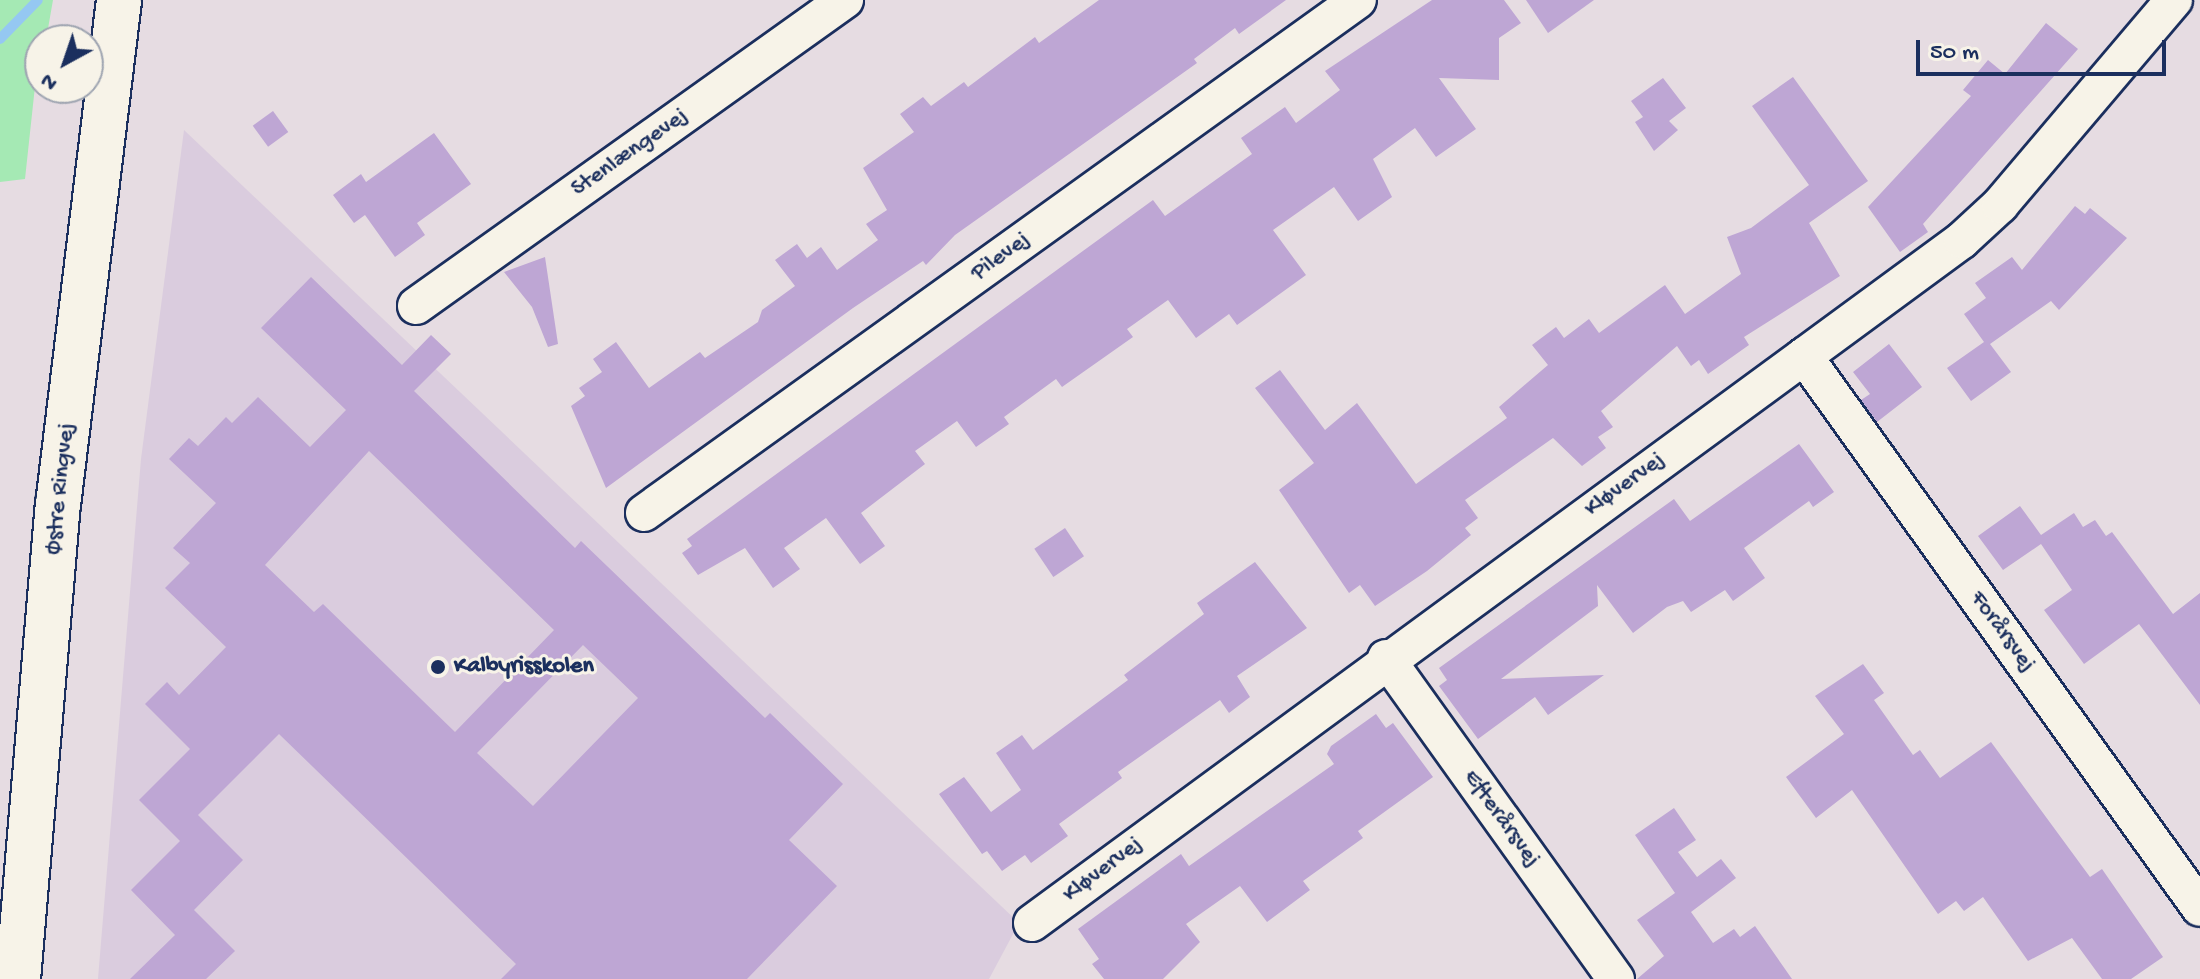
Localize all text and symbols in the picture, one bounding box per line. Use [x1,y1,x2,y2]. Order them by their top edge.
north arrow [24,24,104,104]
scale bar [1920,24,2170,74]
text: 50 m [1930,39,1979,68]
text: N [36,66,64,95]
street label: Stenlængevej [566,102,694,204]
street label: Pilevej [966,226,1036,288]
street label: Østre Ringvej [40,422,82,556]
street label: Kløvervej [1579,446,1671,524]
street label: Forårsvej [1963,586,2041,678]
place label: Kalbyrisskolen [454,653,594,681]
marker: Kalbyrisskolen [429,658,447,676]
street label: Efterårsvej [1456,765,1546,873]
street label: Kløvervej [1057,831,1149,909]

